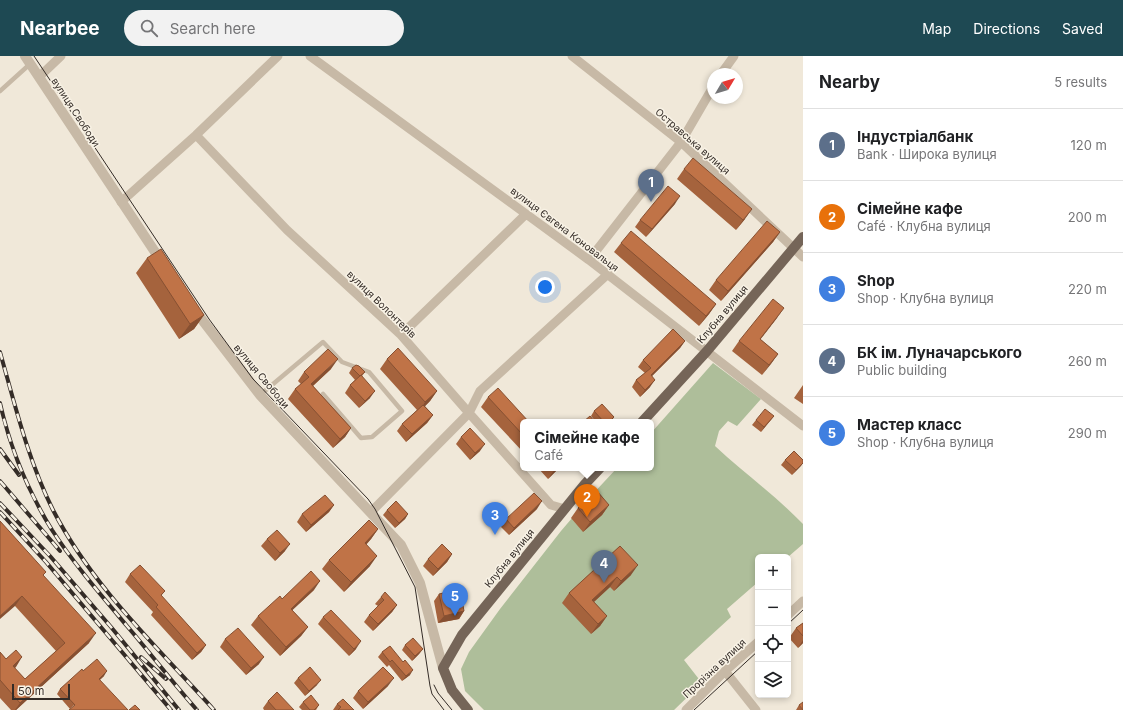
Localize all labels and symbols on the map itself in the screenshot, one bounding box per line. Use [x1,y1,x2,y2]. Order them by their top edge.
north arrow [707,68,743,104]
street label: вулиця Свободи [49,75,103,149]
street label: Остравська вулиця [653,105,733,177]
pin: 1 [638,169,664,202]
street label: вулиця Євгена Коновальця [508,184,622,274]
street label: вулиця Волонтерів [345,268,419,340]
your location [535,277,555,297]
street label: Клубна вулиця [694,282,750,346]
street label: вулиця Свободи [232,342,292,411]
pin: 2 [574,484,600,517]
pin: 3 [482,502,508,535]
street label: Клубна вулиця [482,526,536,590]
pin: 4 [591,550,617,583]
pin: 5 [442,583,468,616]
street label: Прорізна вулиця [680,636,748,700]
scale bar [12,682,70,701]

